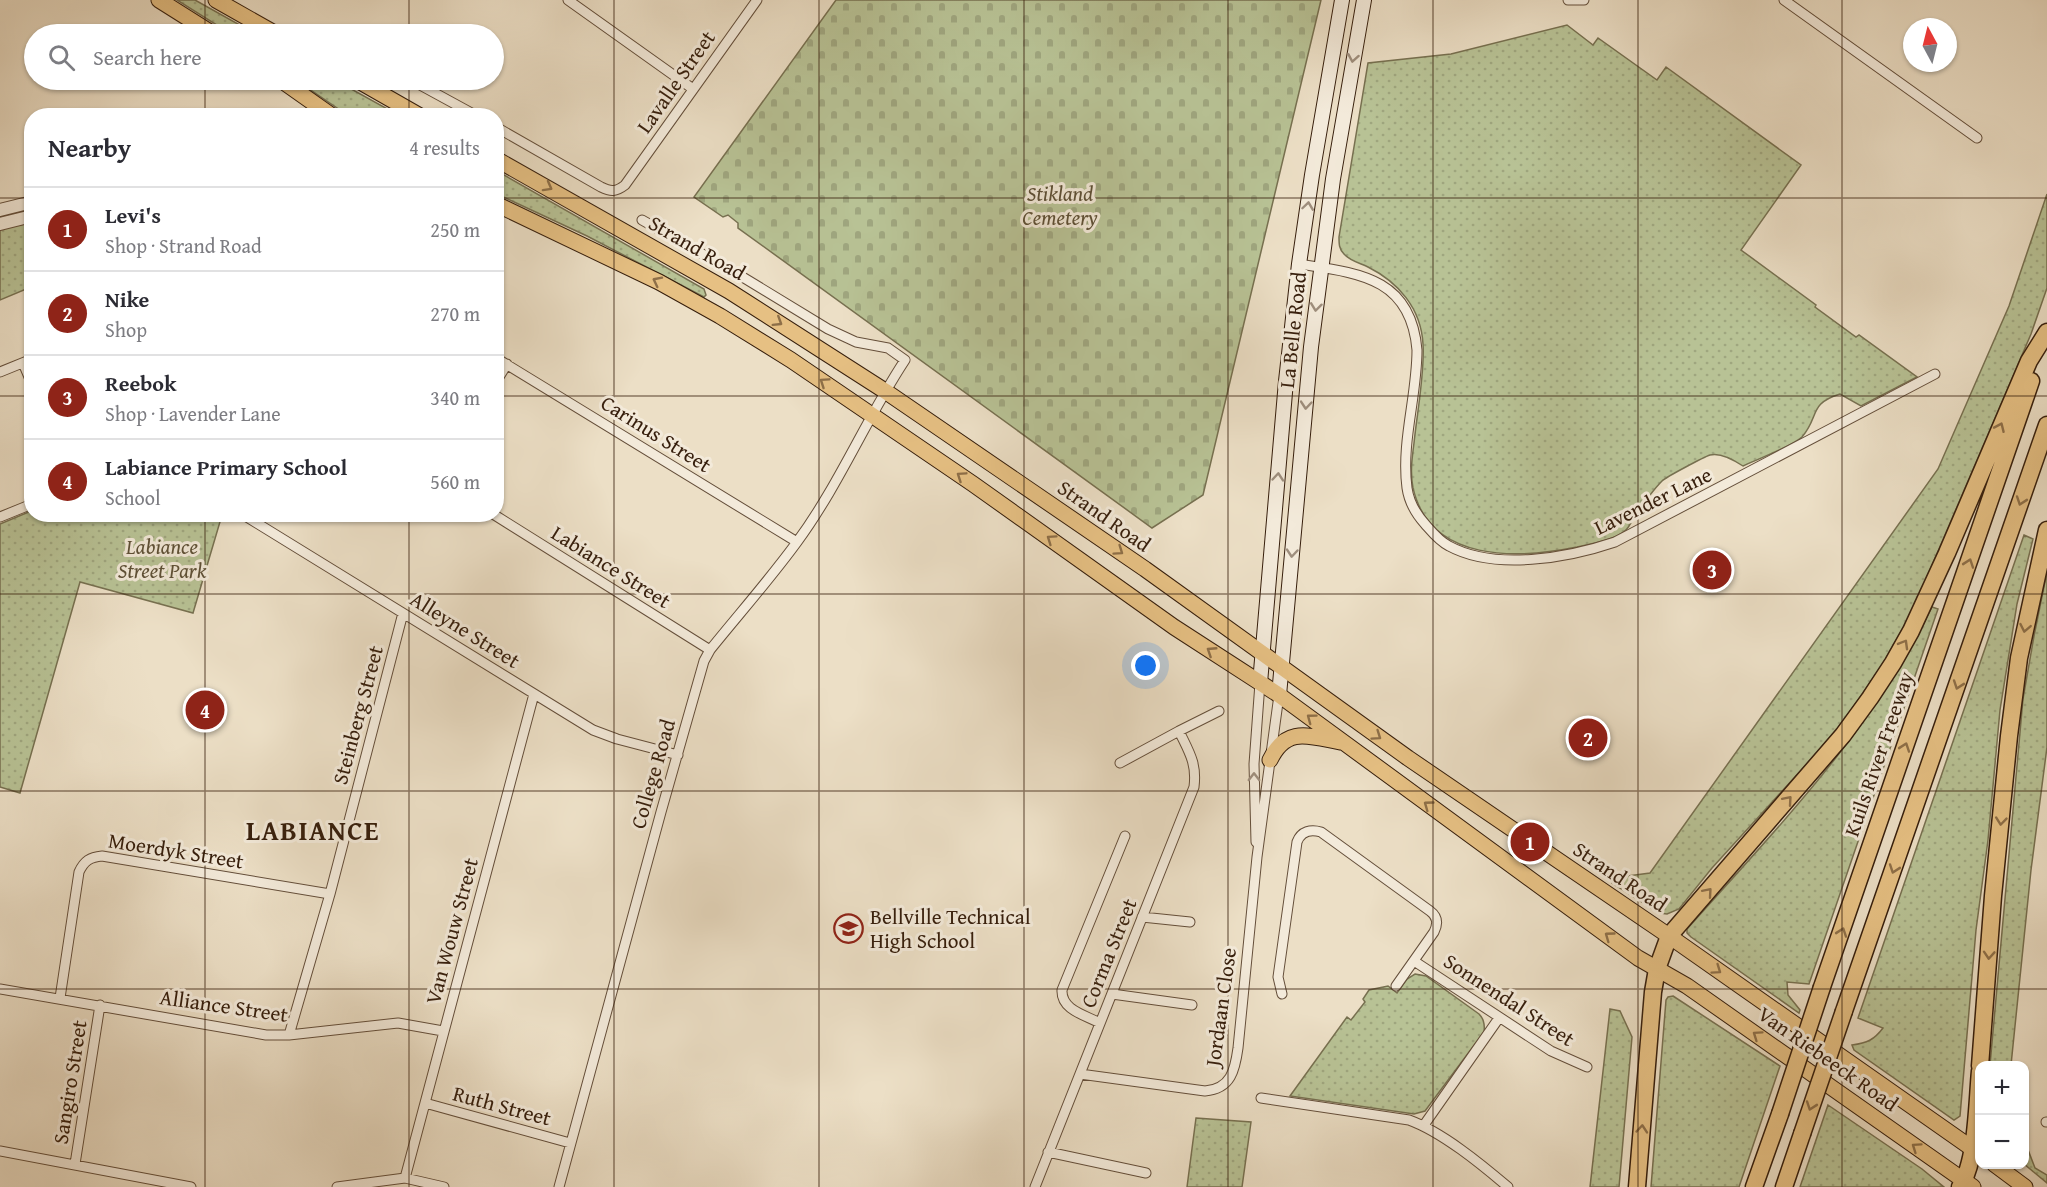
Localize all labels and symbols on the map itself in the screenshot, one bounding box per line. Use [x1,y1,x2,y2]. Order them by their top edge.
north arrow [1903,18,1957,72]
street label: Lavalle Street [629,24,723,139]
one-way arrow [1347,52,1360,62]
park label: Stikland Cemetery [1022,178,1098,233]
one-way arrow [541,180,552,191]
one-way arrow [1301,201,1313,210]
street label: Strand Road [643,207,752,288]
street label: La Belle Road [1271,269,1314,390]
one-way arrow [652,277,663,289]
one-way arrow [1310,302,1323,312]
one-way arrow [772,315,782,327]
one-way arrow [819,378,830,389]
street label: Carinus Street [595,387,718,480]
one-way arrow [1300,400,1313,409]
one-way arrow [1993,423,2005,434]
street label: Lavender Lane [1589,459,1717,542]
one-way arrow [957,472,968,483]
street label: Strand Road [1051,472,1158,560]
one-way arrow [1271,473,1284,482]
one-way arrow [2016,495,2029,506]
street label: Labiance Street [546,518,677,616]
park label: Labiance Street Park [118,531,207,586]
one-way arrow [1047,535,1058,546]
one-way arrow [1112,544,1123,555]
one-way arrow [1286,548,1299,557]
pin: 3 [1692,548,1732,592]
one-way arrow [1961,558,1974,569]
street label: Alleyne Street [404,584,527,676]
one-way arrow [2019,622,2032,632]
one-way arrow [1896,640,1908,650]
street label: Steinberg Street [324,641,391,788]
one-way arrow [1207,646,1217,658]
your location [1131,651,1160,680]
street label: Kuils River Freeway [1836,667,1921,841]
one-way arrow [1952,679,1965,690]
pin: 4 [186,688,224,732]
street label: College Road [622,715,683,832]
one-way arrow [1307,715,1318,726]
pin: 2 [1568,716,1608,760]
one-way arrow [1370,729,1381,740]
one-way arrow [1898,742,1911,753]
one-way arrow [1248,773,1260,782]
one-way arrow [1781,796,1792,807]
one-way arrow [1424,801,1435,812]
district label: LABIANCE [246,810,380,850]
one-way arrow [1995,817,2008,826]
pin: 1 [1510,820,1550,864]
street label: Moerdyk Street [106,825,246,877]
street label: Strand Road [1567,834,1674,920]
street label: Van Wouw Street [417,854,486,1008]
one-way arrow [1888,863,1901,874]
one-way arrow [1701,888,1712,899]
street label: Corma Street [1073,893,1145,1012]
place label: Bellville Technical High School [870,901,1031,956]
school or university icon: Bellville Technical High School [833,913,865,945]
one-way arrow [1834,927,1847,938]
one-way arrow [1604,932,1615,943]
street label: Jordaan Close [1196,945,1244,1071]
street label: Sonnendal Street [1438,945,1582,1054]
one-way arrow [1982,950,1995,959]
one-way arrow [1710,963,1721,974]
street label: Alliance Street [158,981,291,1030]
street label: Van Riebeeck Road [1752,998,1906,1119]
street label: Sangiro Street [44,1017,95,1146]
one-way arrow [1752,1031,1763,1042]
street label: Ruth Street [450,1078,555,1134]
one-way arrow [1806,1100,1819,1111]
one-way arrow [1635,1124,1648,1133]
one-way arrow [1912,1143,1923,1154]

